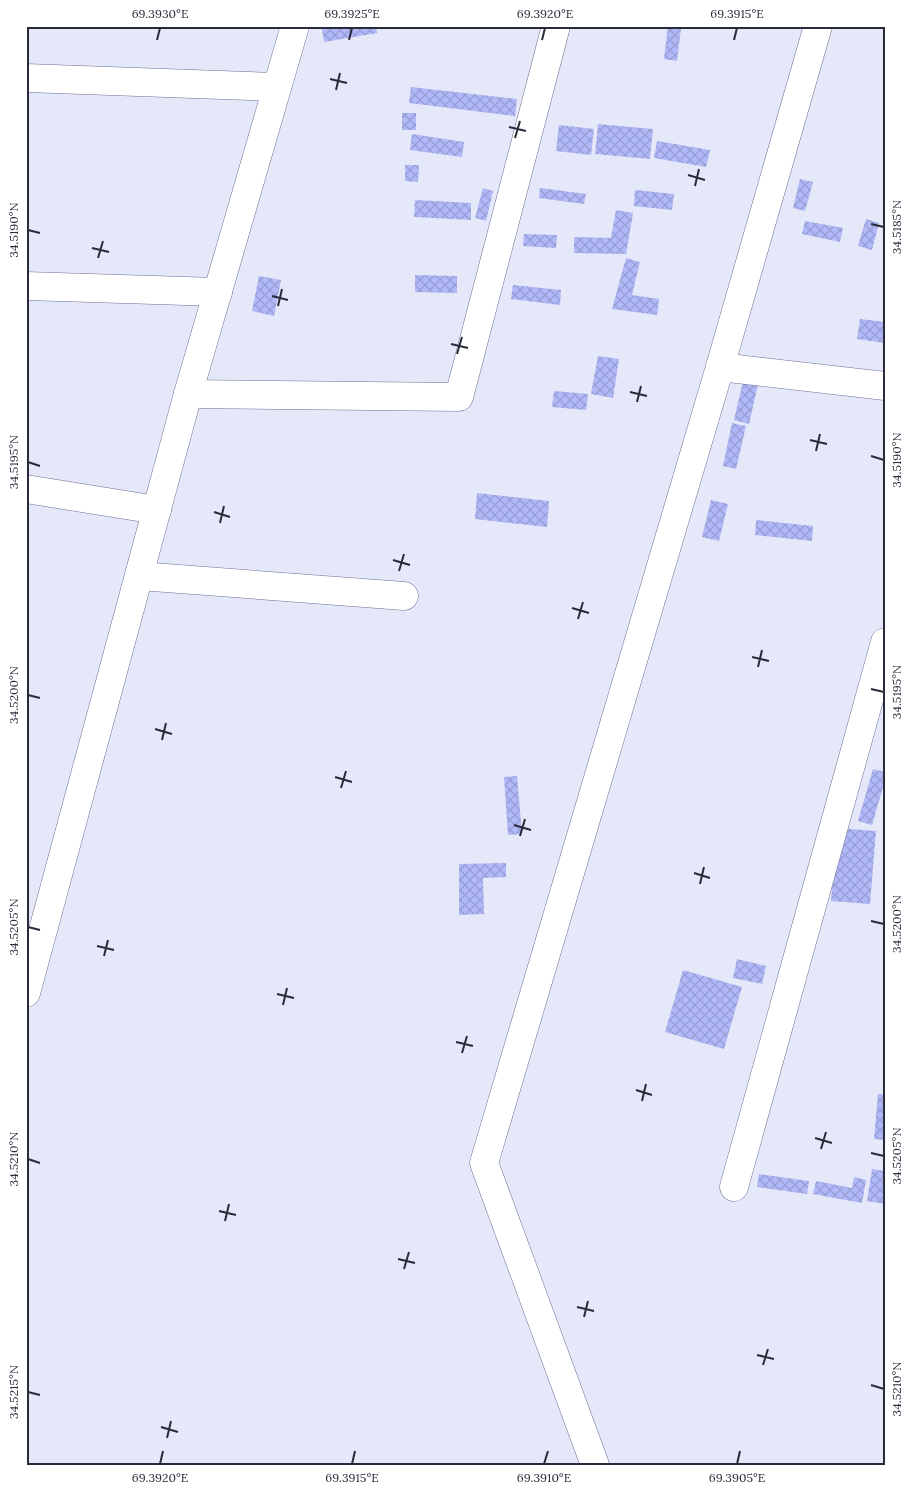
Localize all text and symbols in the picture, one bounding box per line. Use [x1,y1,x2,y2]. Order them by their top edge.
text: 69.3930°E [132,6,188,21]
text: 69.3925°E [324,6,380,21]
text: 69.3920°E [517,6,573,21]
text: 69.3915°E [710,6,764,21]
text: 34.5185°N [889,200,904,254]
text: 34.5190°N [6,202,21,258]
text: 34.5190°N [889,432,904,488]
text: 34.5195°N [6,435,21,489]
text: 34.5195°N [889,665,904,719]
text: 34.5200°N [6,666,21,724]
text: 34.5200°N [889,895,904,953]
text: 34.5205°N [6,898,21,956]
text: 34.5205°N [889,1127,904,1185]
text: 34.5210°N [6,1132,21,1186]
text: 34.5210°N [889,1362,904,1416]
text: 34.5215°N [6,1365,21,1419]
text: 69.3920°E [132,1470,188,1485]
text: 69.3915°E [325,1470,379,1485]
text: 69.3910°E [517,1470,571,1485]
text: 69.3905°E [709,1470,765,1485]

